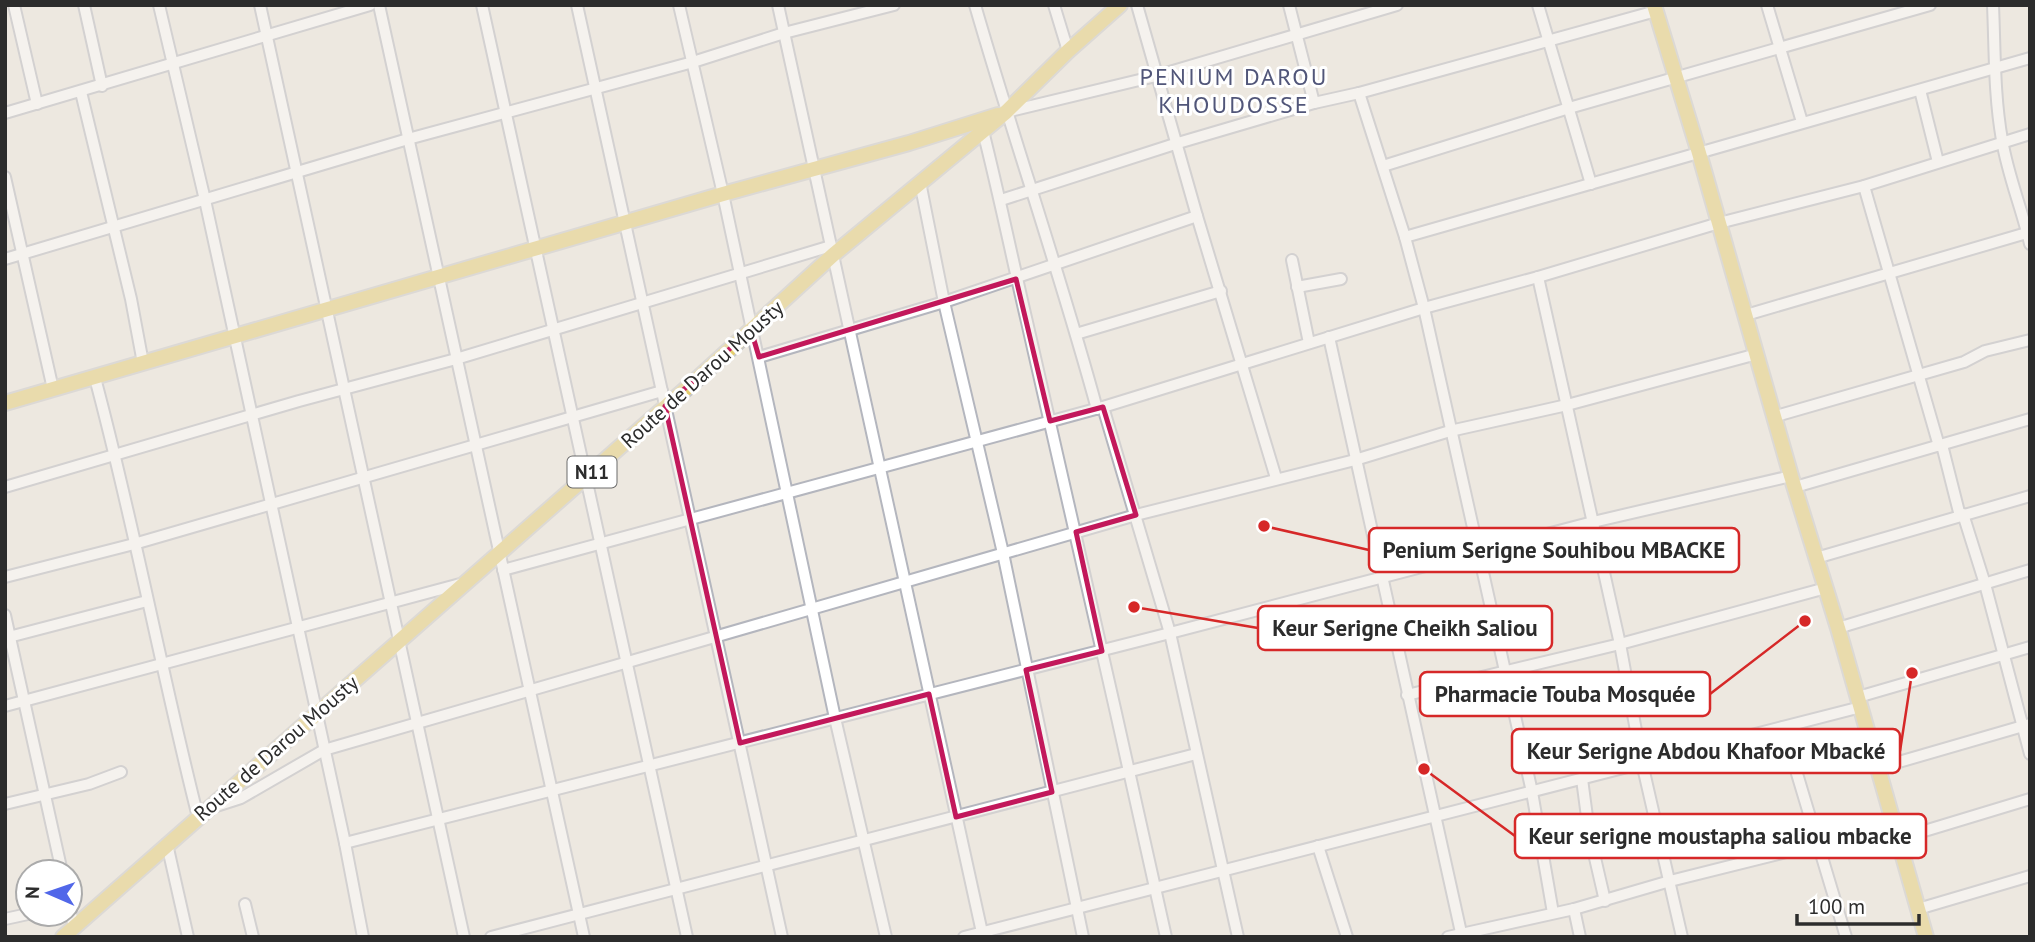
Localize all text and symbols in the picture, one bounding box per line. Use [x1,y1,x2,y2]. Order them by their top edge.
district label: PENIUM DAROU KHOUDOSSE [1140,61,1328,120]
street label: Route de Darou Mousty [615,294,789,454]
road number: N11 [568,457,616,488]
callout: Penium Serigne Souhibou MBACKE [1369,528,1739,572]
text: Penium Serigne Souhibou MBACKE [1383,535,1725,564]
callout: Keur Serigne Cheikh Saliou [1258,606,1552,650]
text: Keur Serigne Cheikh Saliou [1272,613,1538,642]
street label: Route de Darou Mousty [188,669,364,827]
callout: Pharmacie Touba Mosquée [1420,672,1710,716]
text: Pharmacie Touba Mosquée [1435,679,1695,708]
callout: Keur Serigne Abdou Khafoor Mbacké [1512,729,1900,773]
text: Keur Serigne Abdou Khafoor Mbacké [1527,736,1885,765]
callout: Keur serigne moustapha saliou mbacke [1515,814,1926,858]
text: Keur serigne moustapha saliou mbacke [1528,821,1912,850]
north arrow [14,858,84,928]
scale bar [1797,883,1920,927]
text: N [20,886,44,899]
text: 100 m [1808,893,1865,920]

